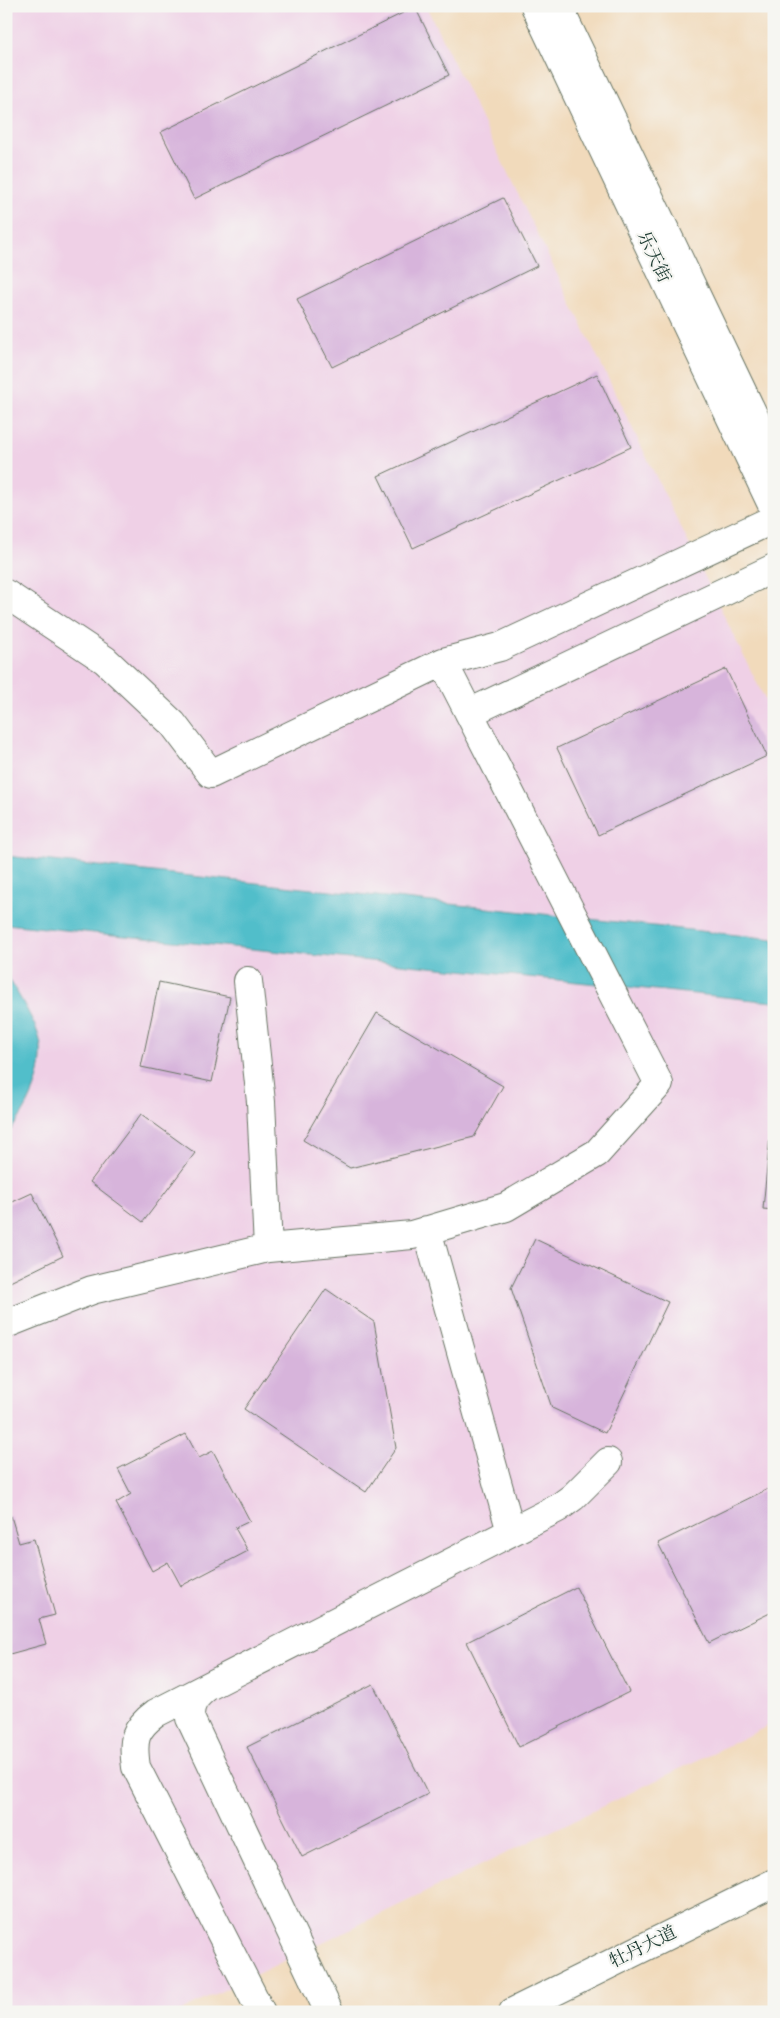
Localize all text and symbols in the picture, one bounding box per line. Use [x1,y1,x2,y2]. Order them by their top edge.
street label: 乐天街 [632,228,676,286]
street label: 牡丹大道 [606,1921,680,1973]

